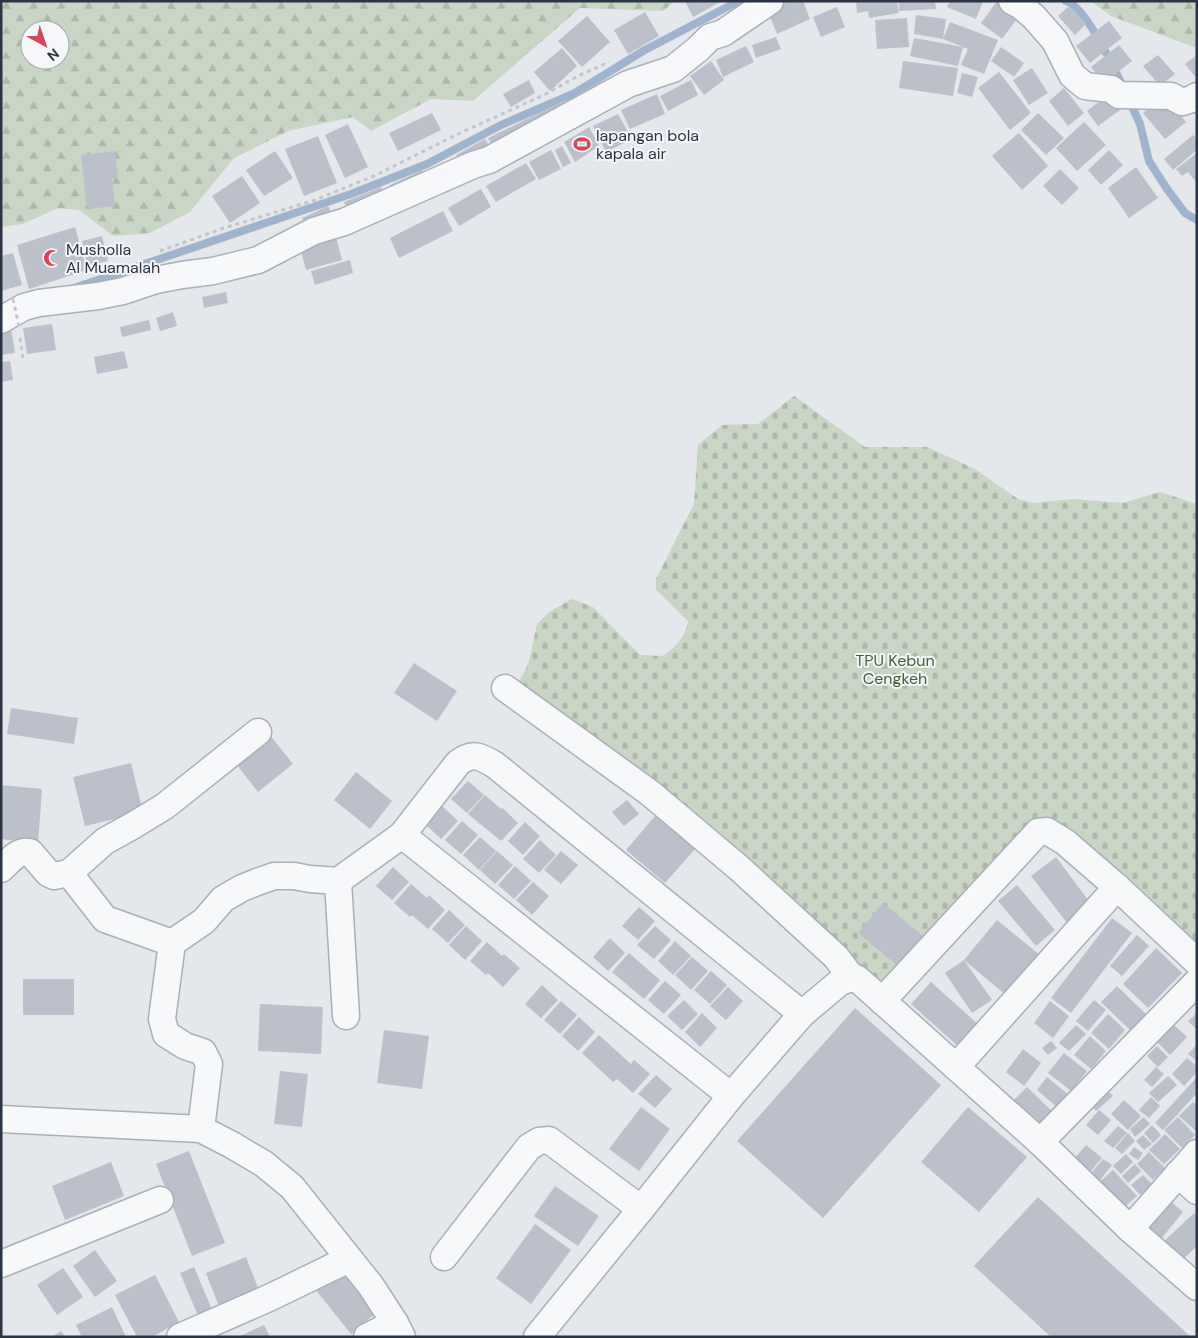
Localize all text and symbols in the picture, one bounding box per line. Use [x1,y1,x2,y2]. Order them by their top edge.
north arrow [20,20,70,70]
text: N [44,45,63,65]
place label: lapangan bola kapala air [596,125,699,164]
sports icon: lapangan bola kapala air [572,134,592,154]
place label: Musholla Al Muamalah [66,239,160,278]
mosque icon: Musholla Al Muamalah [42,248,62,268]
park label: TPU Kebun Cengkeh [855,650,935,689]

